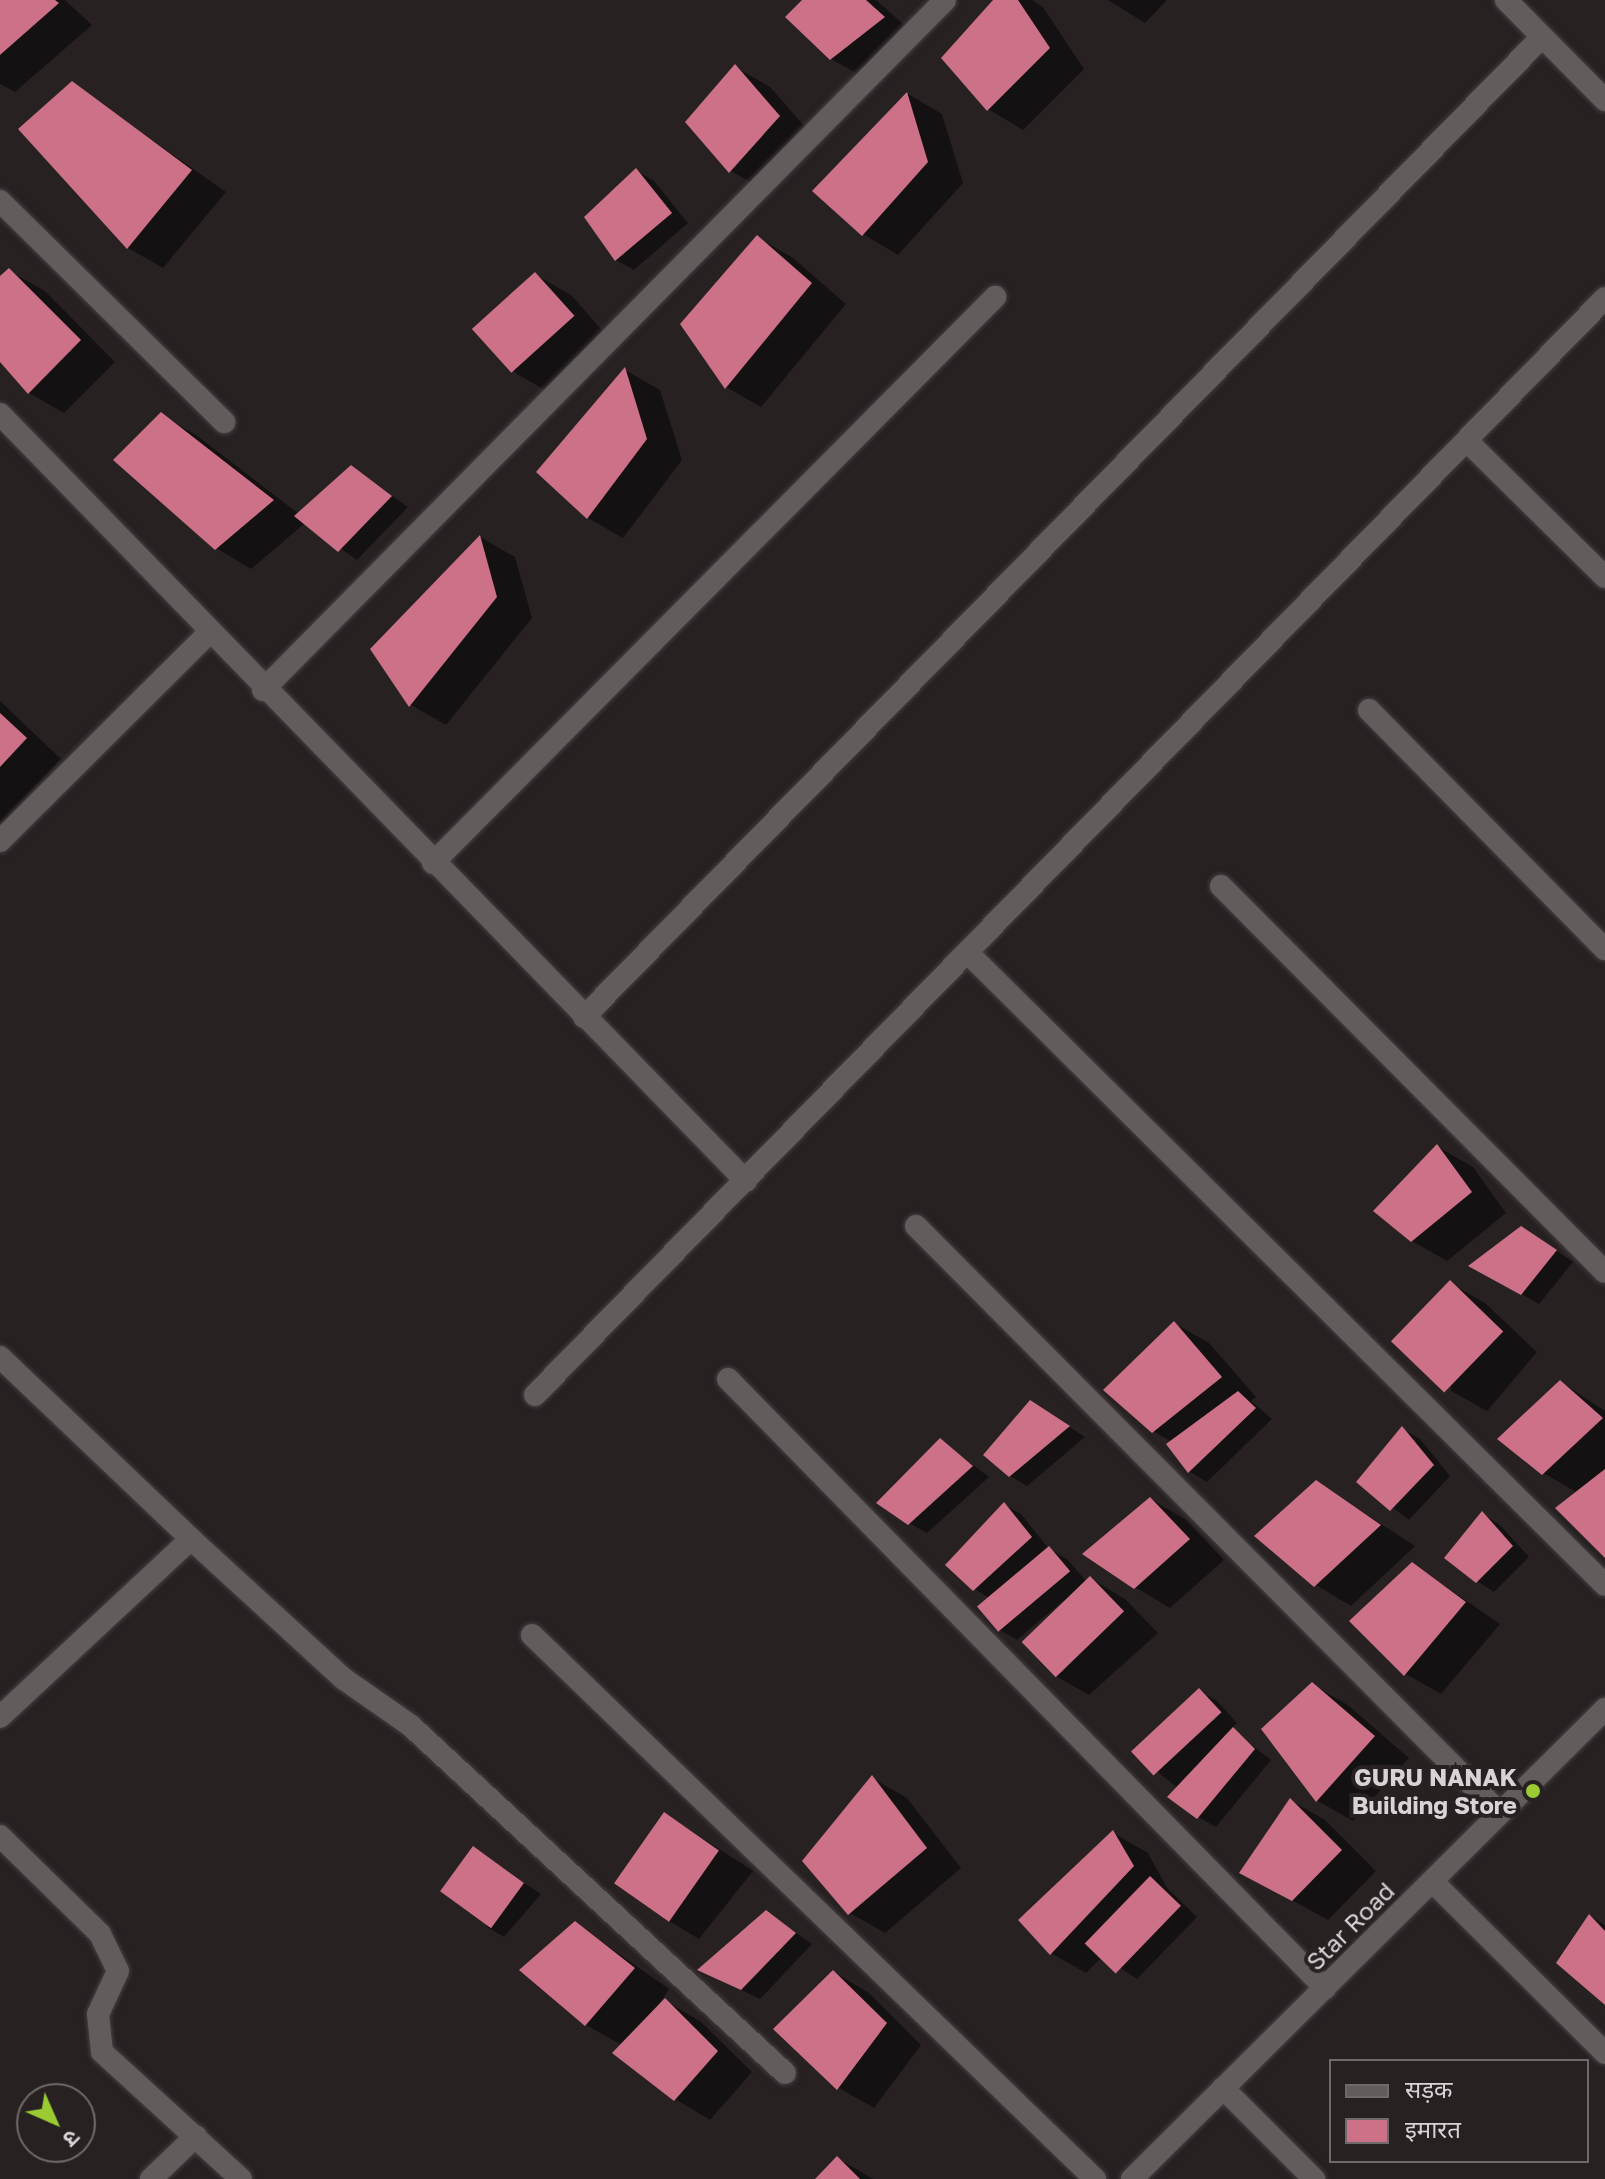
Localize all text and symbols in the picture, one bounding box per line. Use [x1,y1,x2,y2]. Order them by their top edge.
place label: GURU NANAK Building Store [1352,1763,1517,1819]
marker: GURU NANAK Building Store [1524,1782,1542,1800]
street label: Star Road [1300,1876,1400,1976]
legend [1329,2059,1589,2163]
text: सड़क [1405,2074,1453,2103]
north arrow [16,2083,96,2163]
text: इमारत [1405,2114,1461,2143]
text: उ [58,2125,86,2153]

